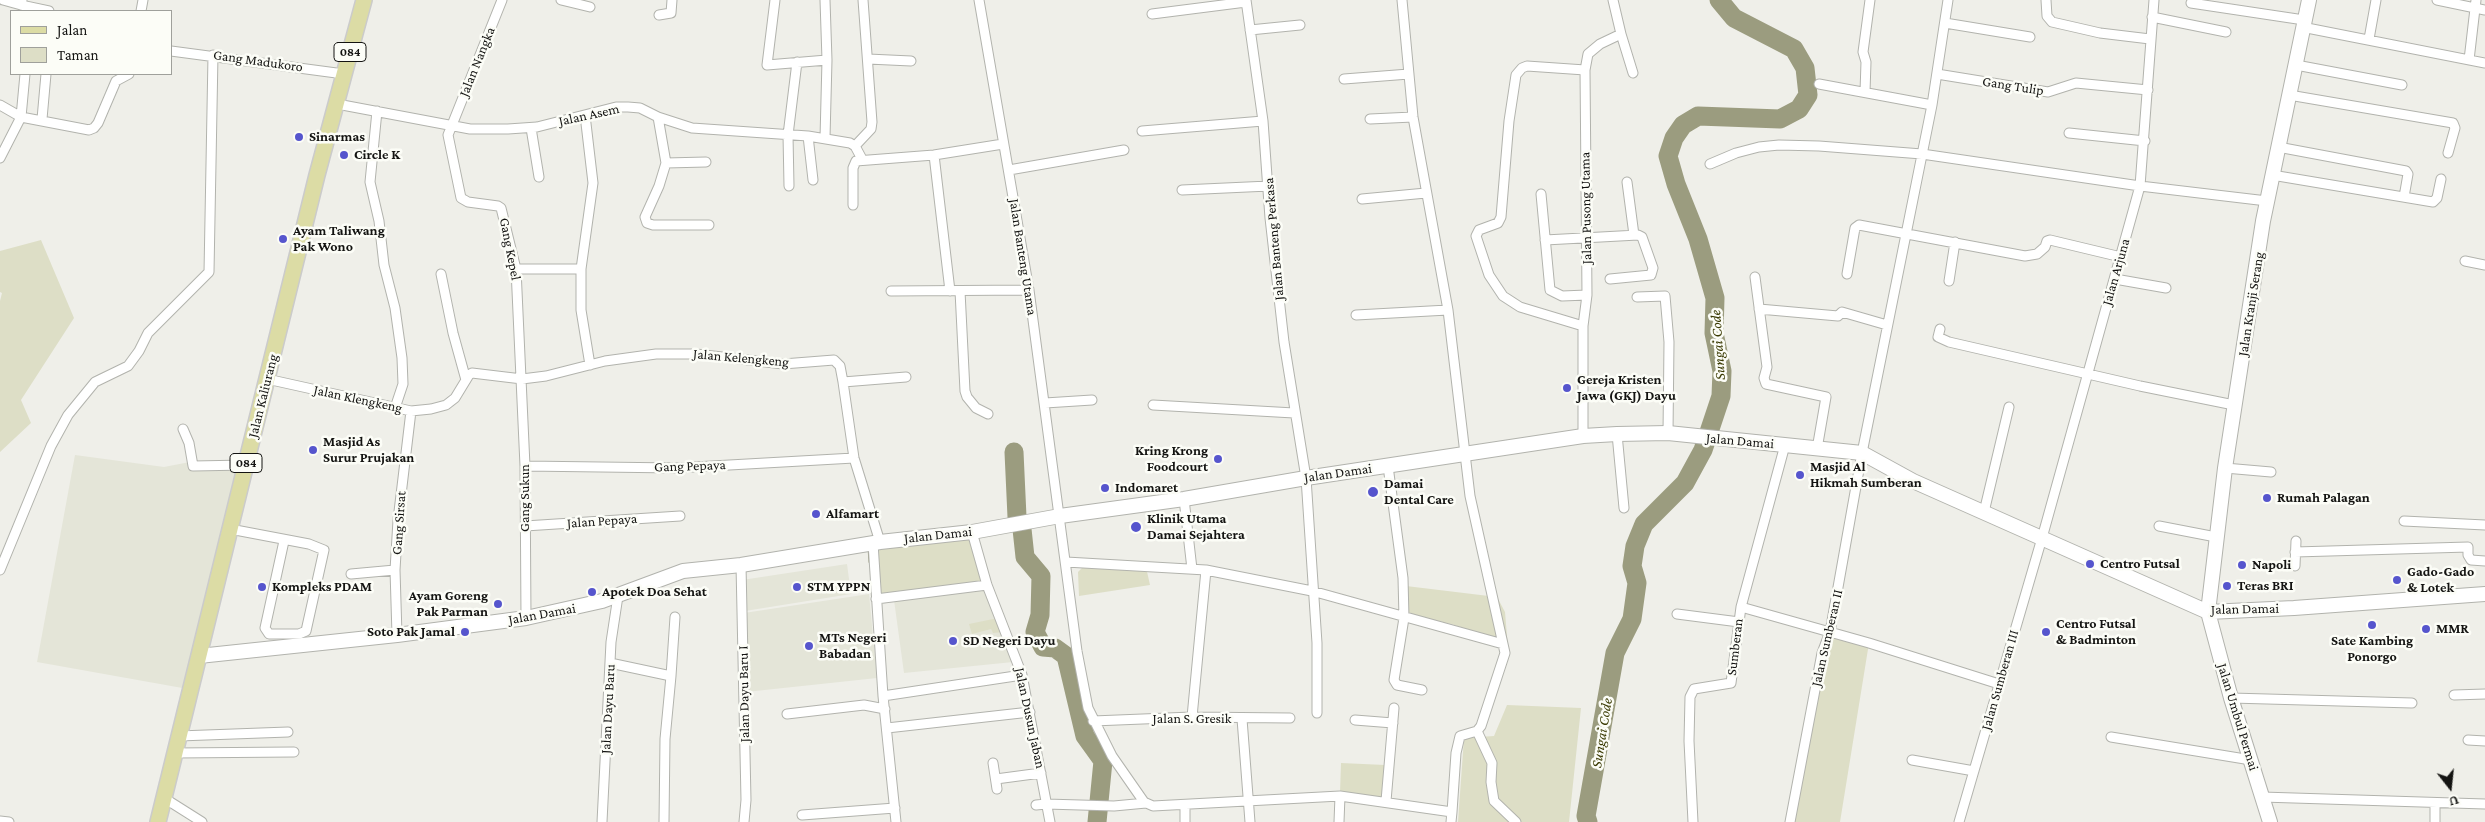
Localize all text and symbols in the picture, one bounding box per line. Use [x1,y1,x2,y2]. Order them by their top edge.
legend [10,10,172,75]
text: Jalan [57,22,87,38]
street label: Jalan Nangka [455,25,499,99]
road number: 084 [334,42,366,62]
street label: Gang Madukoro [212,46,304,76]
text: Taman [57,47,99,63]
street label: Gang Tulip [1981,73,2045,99]
street label: Jalan Asem [557,100,621,130]
place label: Sinarmas [309,129,365,145]
marker: Sinarmas [293,131,305,143]
place label: Circle K [354,147,400,163]
marker: Circle K [338,149,350,161]
street label: Jalan Pusong Utama [1577,152,1595,264]
street label: Jalan Banteng Perkasa [1260,177,1288,301]
street label: Jalan Banteng Utama [1005,197,1041,317]
street label: Gang Kepel [496,216,524,282]
place label: Ayam Taliwang Pak Wono [293,223,385,256]
marker: Ayam Taliwang Pak Wono [277,233,289,245]
street label: Jalan Arjuna [2098,237,2134,307]
street label: Jalan Kranji Serang [2234,251,2268,357]
water label: Sungai Code [1707,309,1729,381]
street label: Jalan Kelengkeng [692,345,790,371]
street label: Jalan Kaliurang [245,352,281,440]
place label: Gereja Kristen Jawa (GKJ) Dayu [1577,372,1676,404]
street label: Jalan Klengkeng [312,381,404,417]
marker: Gereja Kristen Jawa (GKJ) Dayu [1561,382,1573,394]
street label: Jalan Damai [1705,430,1775,452]
place label: Masjid As Surur Prujakan [323,434,414,467]
place label: Kring Krong Foodcourt [1135,443,1208,476]
marker: Masjid As Surur Prujakan [307,444,319,456]
road number: 084 [230,453,262,472]
marker: Kring Krong Foodcourt [1212,453,1224,465]
street label: Gang Pepaya [654,456,726,476]
place label: Masjid Al Hikmah Sumberan [1810,459,1922,492]
street label: Jalan Damai [1303,460,1373,486]
street label: Gang Sukun [517,464,533,532]
marker: Masjid Al Hikmah Sumberan [1794,469,1806,481]
place label: Damai Dental Care [1384,476,1454,508]
place label: Indomaret [1115,480,1178,496]
marker: Indomaret [1099,482,1111,494]
marker: Damai Dental Care [1366,485,1380,499]
place label: Rumah Palagan [2277,490,2370,506]
street label: Gang Sirsat [388,491,410,555]
marker: Rumah Palagan [2261,492,2273,504]
place label: Alfamart [826,506,879,522]
marker: Alfamart [810,508,822,520]
street label: Jalan Pepaya [566,510,638,532]
place label: Klinik Utama Damai Sejahtera [1147,511,1245,544]
marker: Klinik Utama Damai Sejahtera [1129,520,1143,534]
street label: Jalan Damai [903,523,973,547]
place label: Centro Futsal [2100,556,2180,572]
place label: Napoli [2252,557,2291,573]
marker: Centro Futsal [2084,558,2096,570]
marker: Napoli [2236,559,2248,571]
place label: Gado-Gado & Lotek [2407,564,2474,596]
marker: Gado-Gado & Lotek [2391,574,2403,586]
place label: Teras BRI [2237,578,2293,594]
place label: Kompleks PDAM [272,579,372,595]
place label: STM YPPN [807,579,870,595]
marker: Teras BRI [2221,580,2233,592]
marker: Kompleks PDAM [256,581,268,593]
marker: STM YPPN [791,581,803,593]
place label: Apotek Doa Sehat [602,584,707,600]
marker: Apotek Doa Sehat [586,586,598,598]
place label: Ayam Goreng Pak Parman [409,588,488,620]
street label: Jalan Sumberan II [1808,588,1846,688]
marker: Ayam Goreng Pak Parman [492,598,504,610]
street label: Jalan Damai [507,600,577,628]
street label: Jalan Damai [2211,600,2279,618]
place label: Centro Futsal & Badminton [2056,616,2136,648]
street label: Sumberan [1723,618,1747,676]
marker: Sate Kambing Ponorgo [2366,619,2378,631]
place label: MMR [2436,621,2469,637]
marker: MMR [2420,623,2432,635]
place label: Soto Pak Jamal [367,624,455,640]
marker: Soto Pak Jamal [459,626,471,638]
marker: Centro Futsal & Badminton [2040,626,2052,638]
street label: Jalan Sumberan III [1978,628,2022,732]
place label: MTs Negeri Babadan [819,630,886,662]
place label: SD Negeri Dayu [963,633,1055,649]
place label: Sate Kambing Ponorgo [2331,633,2413,666]
marker: SD Negeri Dayu [947,635,959,647]
marker: MTs Negeri Babadan [803,640,815,652]
street label: Jalan Dayu Baru I [735,646,753,742]
street label: Jalan Umbul Permai [2214,661,2262,773]
street label: Jalan Dayu Baru [597,664,619,754]
street label: Jalan Dusun Jaban [1011,666,1049,770]
water label: Sungai Code [1588,697,1616,769]
street label: Jalan S. Gresik [1153,711,1231,727]
north arrow [2425,762,2475,812]
text: U [2447,792,2461,810]

